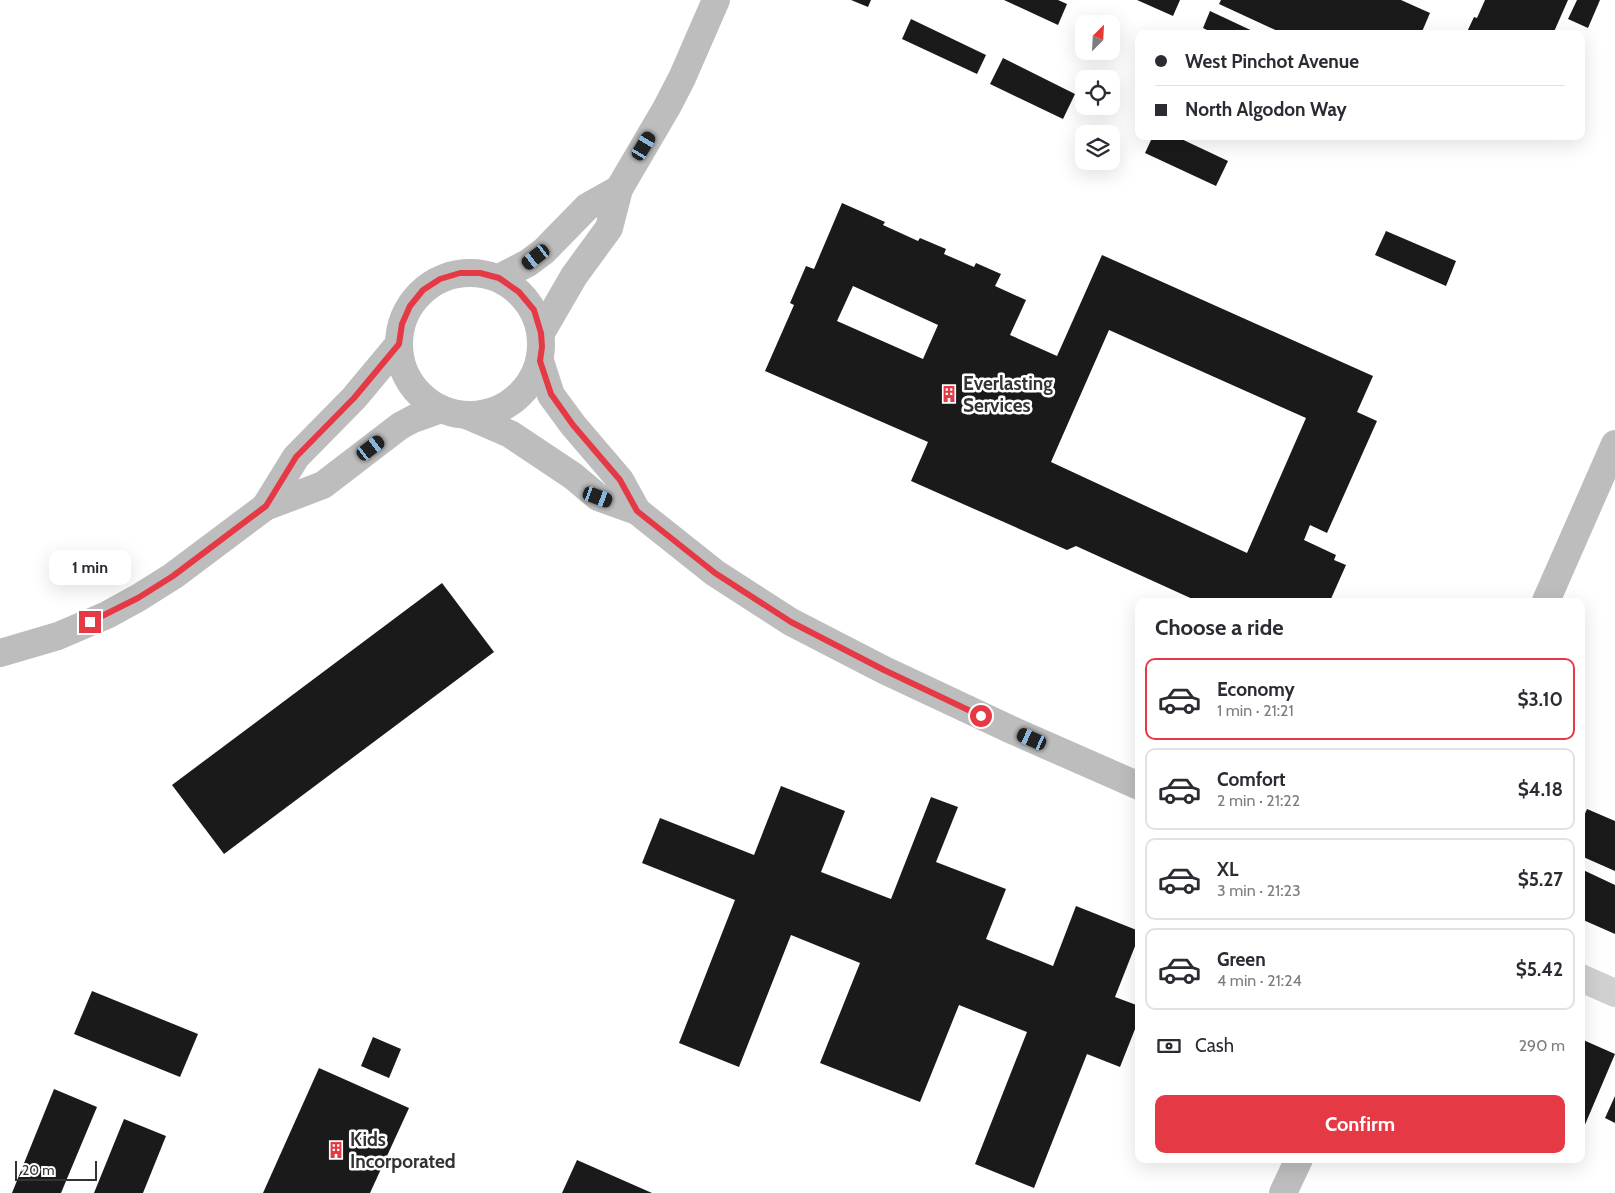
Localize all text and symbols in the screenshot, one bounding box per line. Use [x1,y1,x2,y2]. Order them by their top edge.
north arrow [1075,15,1120,60]
map controls [1075,15,1120,170]
text: West Pinchot Avenue [1185,50,1359,73]
button: locate [1075,70,1120,115]
text: North Algodon Way [1185,98,1347,121]
button: layers [1075,125,1120,170]
car [629,129,658,163]
car [519,242,552,272]
place label: Everlasting Services [963,372,1053,417]
building icon: Everlasting Services [939,384,959,404]
car [354,433,387,463]
car [581,485,614,509]
callout: 1 min [49,550,131,584]
text: 1 min [72,558,108,577]
route end [79,611,101,633]
text: Choose a ride [1155,614,1284,641]
icon: car [1157,677,1202,722]
text: Economy [1217,678,1295,701]
text: $3.10 [1517,688,1563,711]
text: 1 min · 21:21 [1217,701,1294,720]
route start [970,705,992,727]
car [1015,726,1048,752]
icon: car [1157,767,1202,812]
text: Comfort [1217,768,1286,791]
text: $4.18 [1518,778,1563,801]
text: 2 min · 21:22 [1217,791,1300,810]
icon: car [1157,857,1202,902]
text: XL [1217,858,1238,881]
text: $5.27 [1518,868,1563,891]
text: 3 min · 21:23 [1217,881,1301,900]
icon: car [1157,947,1202,992]
text: Green [1217,948,1266,971]
text: $5.42 [1516,958,1563,981]
text: 4 min · 21:24 [1217,971,1302,990]
icon: cash [1155,1032,1183,1060]
text: Cash [1195,1034,1234,1057]
text: 290 m [1519,1036,1565,1055]
button: Confirm [1155,1095,1565,1153]
place label: Kids Incorporated [350,1128,456,1173]
building icon: Kids Incorporated [326,1140,346,1160]
scale bar [15,1158,98,1181]
text: 20 m [22,1161,55,1179]

